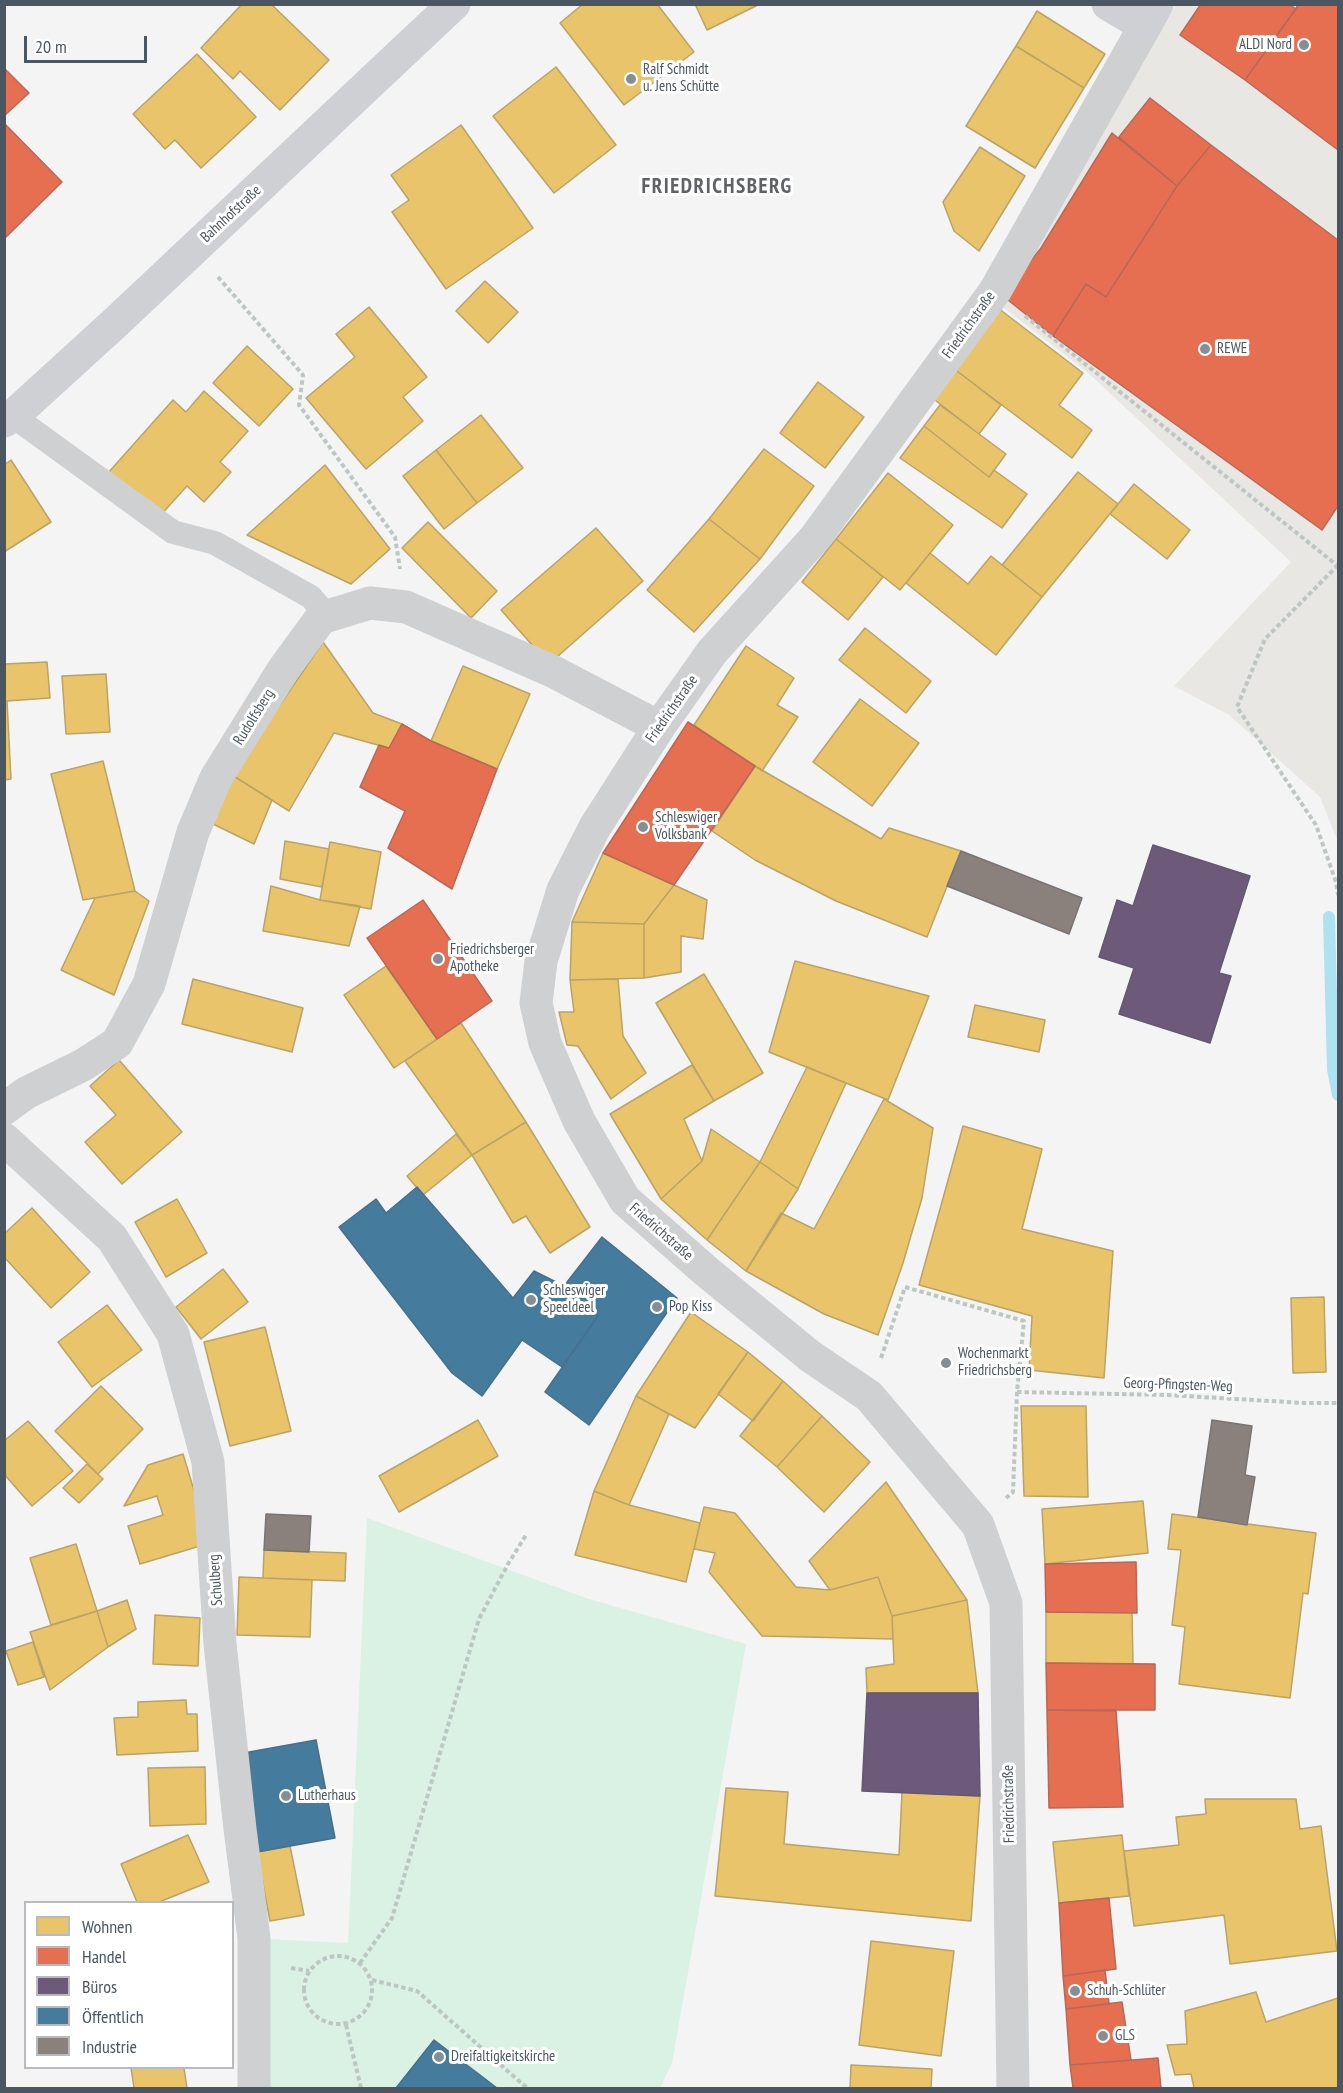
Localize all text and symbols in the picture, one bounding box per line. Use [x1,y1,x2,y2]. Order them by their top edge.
scale bar [27,24,150,62]
text: 20 m [35,35,67,58]
place label: ALDI Nord [1239,36,1292,54]
marker: ALDI Nord [1297,38,1311,52]
place label: Ralf Schmidt u. Jens Schütte [643,61,719,96]
marker: Ralf Schmidt u. Jens Schütte [624,72,638,86]
district label: FRIEDRICHSBERG [641,174,793,200]
street label: Bahnhofstraße [197,182,265,246]
street label: Friedrichstraße [939,288,999,362]
place label: REWE [1217,340,1247,358]
marker: REWE [1198,342,1212,356]
street label: Friedrichstraße [642,672,702,746]
street label: Rudolfsberg [230,686,278,748]
place label: Schleswiger Volksbank [655,809,717,844]
marker: Schleswiger Volksbank [636,820,650,834]
place label: Friedrichsberger Apotheke [450,941,534,976]
marker: Friedrichsberger Apotheke [431,952,445,966]
street label: Friedrichstraße [626,1199,696,1265]
place label: Schleswiger Speeldeel [543,1282,605,1317]
marker: Schleswiger Speeldeel [524,1293,538,1307]
place label: Pop Kiss [669,1298,712,1316]
marker: Pop Kiss [650,1300,664,1314]
place label: Wochenmarkt Friedrichsberg [958,1345,1032,1380]
marker: Wochenmarkt Friedrichsberg [939,1356,953,1370]
street label: Georg-Pfingsten-Weg [1123,1374,1233,1396]
street label: Schulberg [205,1554,227,1606]
street label: Friedrichstraße [999,1765,1019,1843]
place label: Lutherhaus [298,1787,356,1805]
marker: Lutherhaus [279,1789,293,1803]
legend [24,1901,234,2069]
text: Wohnen [82,1915,132,1938]
text: Handel [82,1945,126,1968]
text: Büros [82,1975,117,1998]
place label: Schuh-Schlüter [1087,1982,1166,2000]
marker: Schuh-Schlüter [1068,1984,1082,1998]
text: Öffentlich [82,2005,144,2028]
place label: GLS [1115,2027,1135,2045]
marker: GLS [1096,2029,1110,2043]
text: Industrie [82,2035,137,2058]
place label: Dreifaltigkeitskirche [451,2048,555,2066]
marker: Dreifaltigkeitskirche [432,2050,446,2064]

